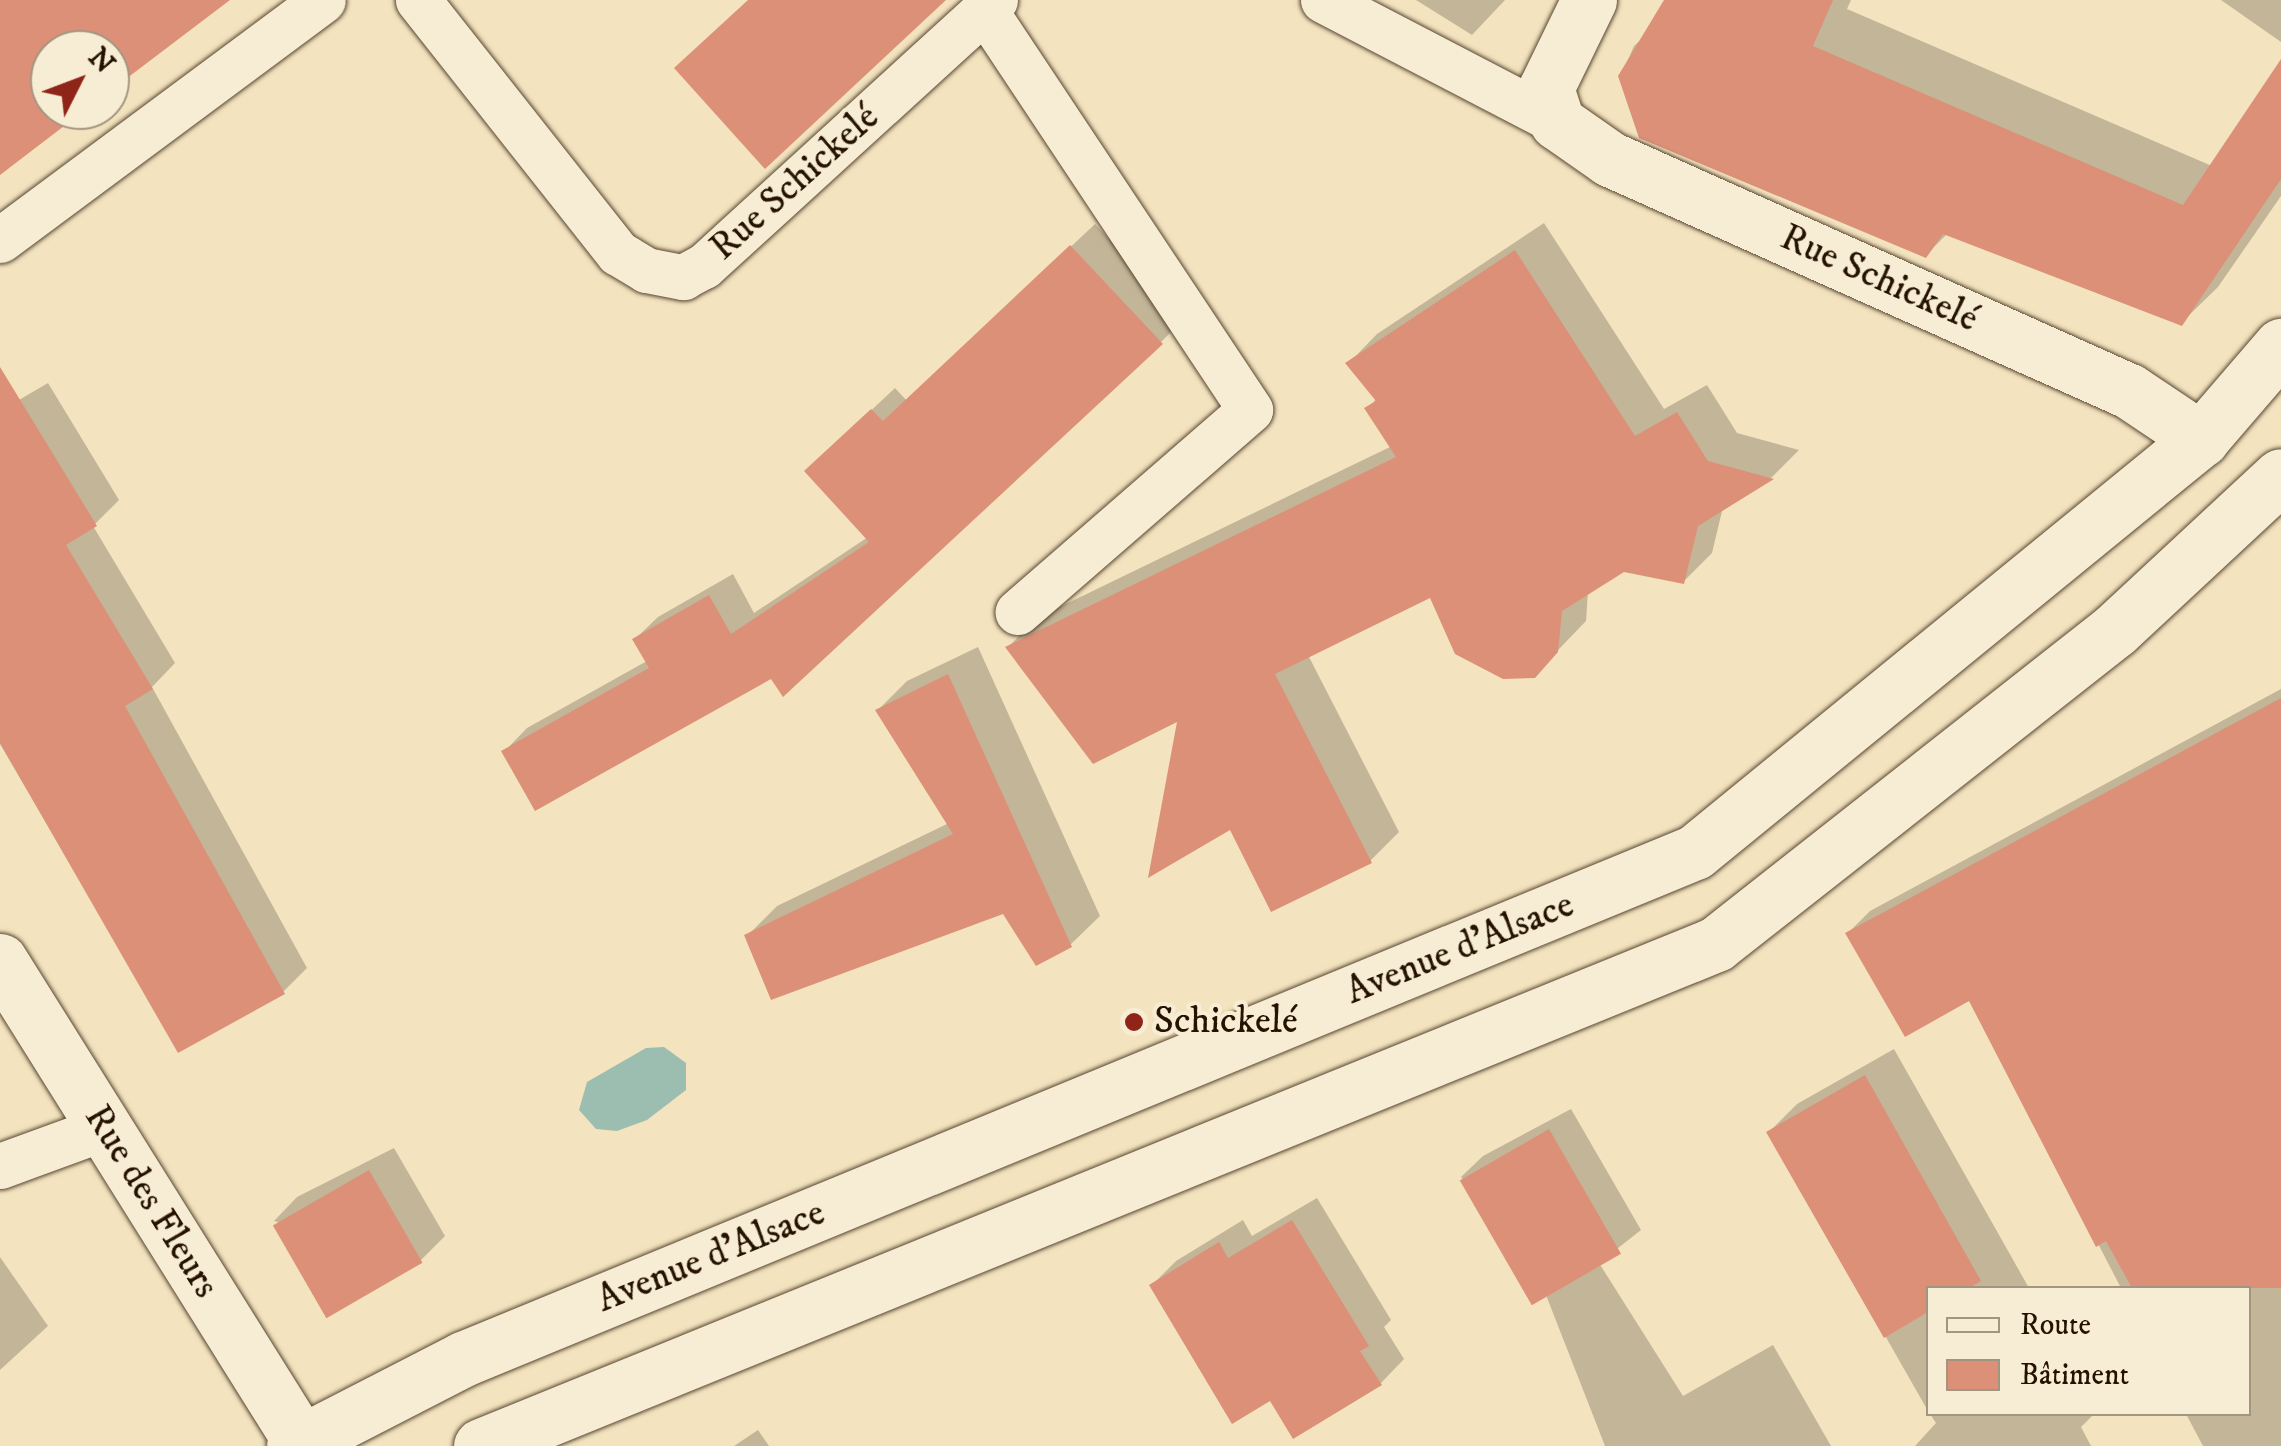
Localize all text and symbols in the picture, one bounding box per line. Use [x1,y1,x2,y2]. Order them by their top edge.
north arrow [30,30,130,130]
text: N [80,41,122,81]
street label: Rue Schickelé [701,95,889,271]
street label: Rue Schickelé [1773,215,1985,343]
street label: Avenue d'Alsace [1339,883,1581,1015]
place label: Schickelé [1154,999,1298,1045]
marker: Schickelé [1123,1011,1145,1033]
street label: Rue des Fleurs [74,1097,228,1307]
street label: Avenue d'Alsace [590,1191,832,1323]
legend [1926,1286,2251,1416]
text: Route [2020,1307,2091,1344]
text: Bâtiment [2020,1357,2129,1394]

